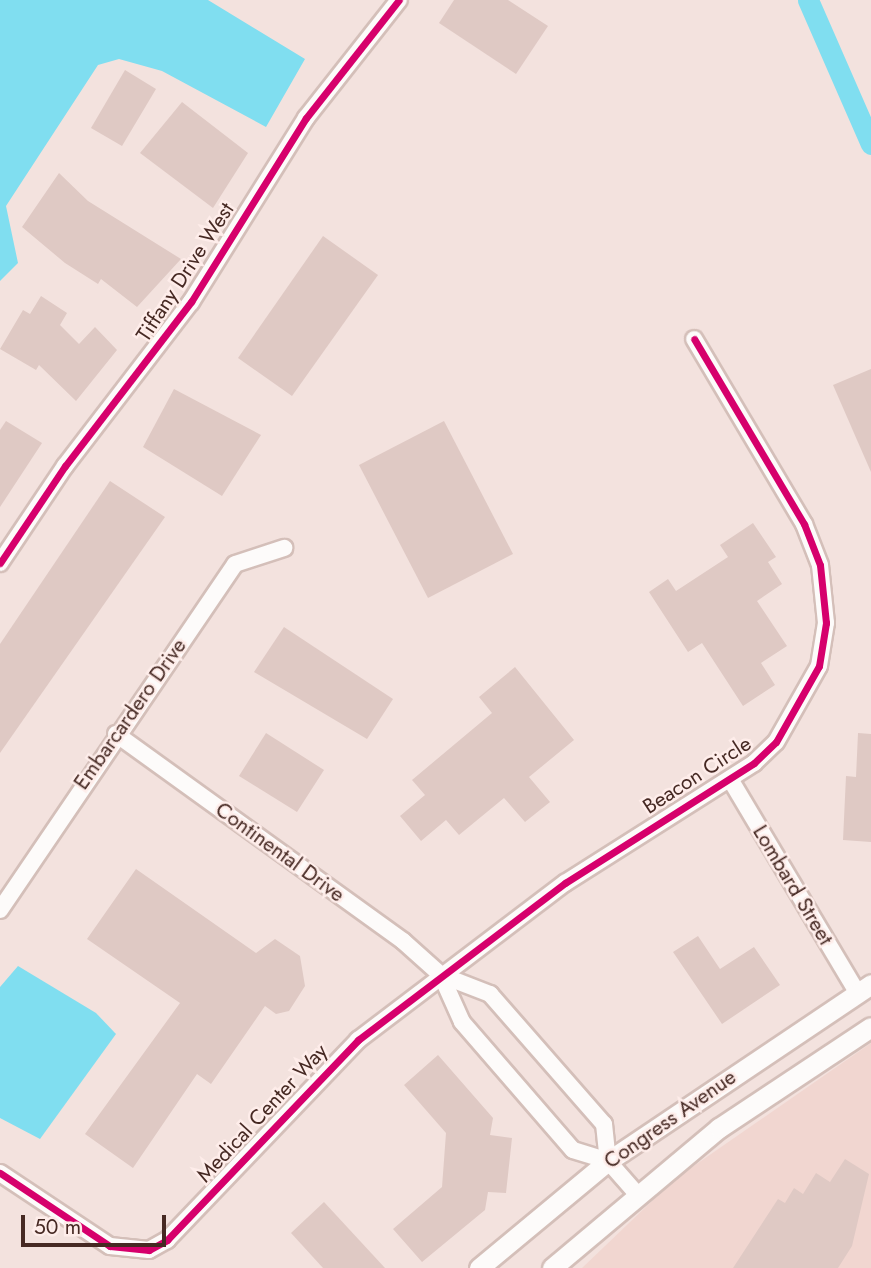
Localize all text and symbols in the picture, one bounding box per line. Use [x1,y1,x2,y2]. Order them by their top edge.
street label: Tiffany Drive West [131,198,239,346]
street label: Embarcardero Drive [69,634,191,794]
street label: Beacon Circle [638,731,756,819]
street label: Continental Drive [211,797,349,907]
street label: Lombard Street [747,821,839,949]
street label: Medical Center Way [191,1039,333,1187]
street label: Congress Avenue [599,1064,741,1174]
scale bar [24,1202,170,1246]
text: 50 m [34,1212,81,1242]

